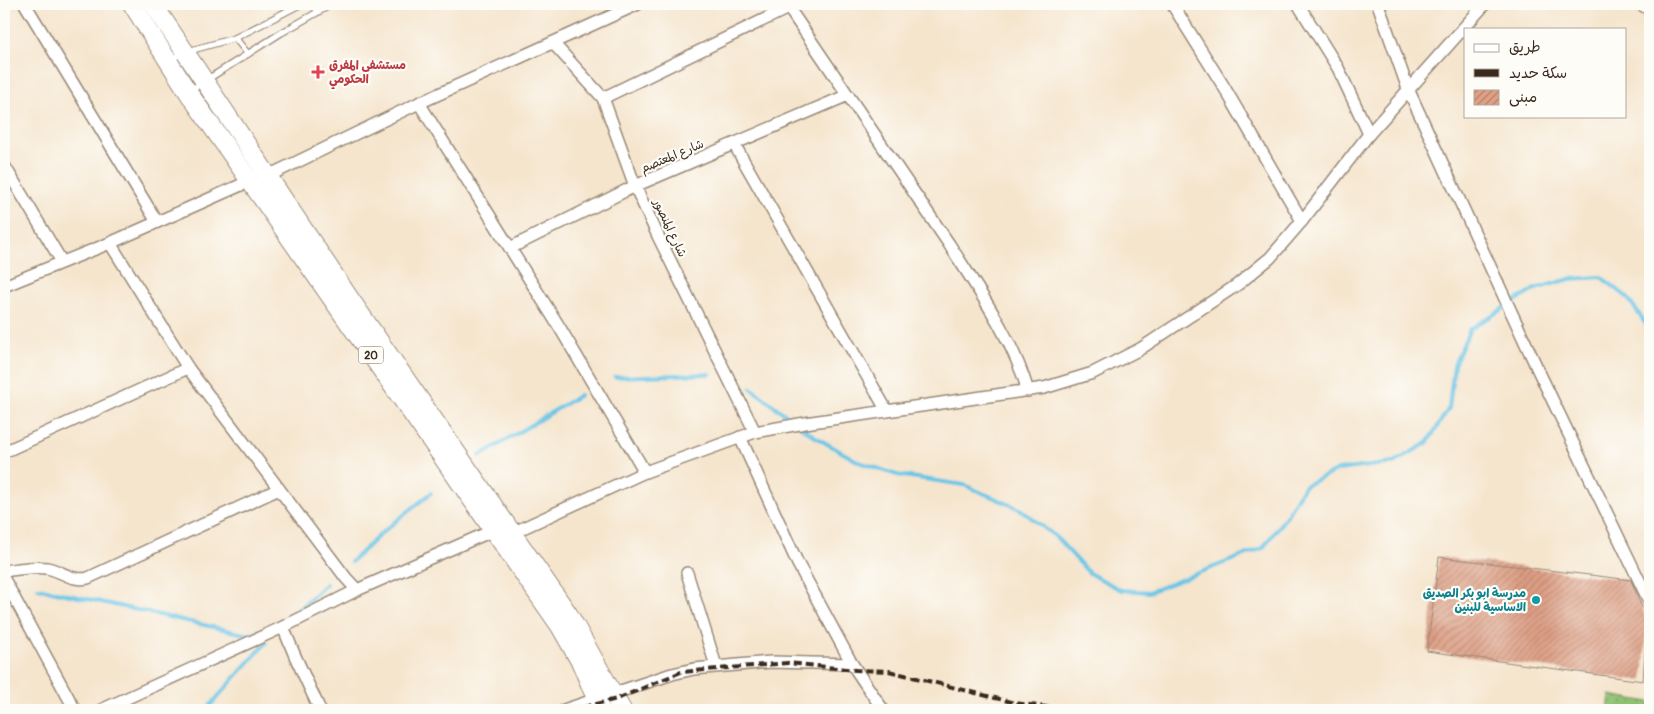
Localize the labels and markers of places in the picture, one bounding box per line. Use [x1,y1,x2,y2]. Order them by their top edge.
place label: مستشفى المفرق الحكومي [329,58,406,90]
marker: مستشفى المفرق الحكومي [311,65,325,79]
place label: مدرسة ابو بكر الصديق الاساسية للبنين [1423,586,1526,615]
marker: مدرسة ابو بكر الصديق الاساسية للبنين [1530,594,1542,606]

